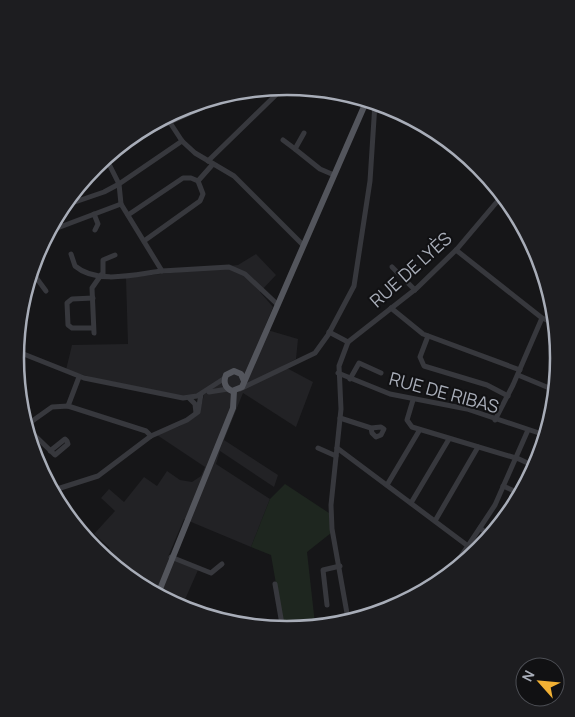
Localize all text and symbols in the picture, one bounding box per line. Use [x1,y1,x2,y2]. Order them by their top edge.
street label: RUE DE LYÈS [364,226,456,312]
street label: RUE DE RIBAS [387,366,502,418]
north arrow [515,657,565,707]
text: N [517,667,539,685]

